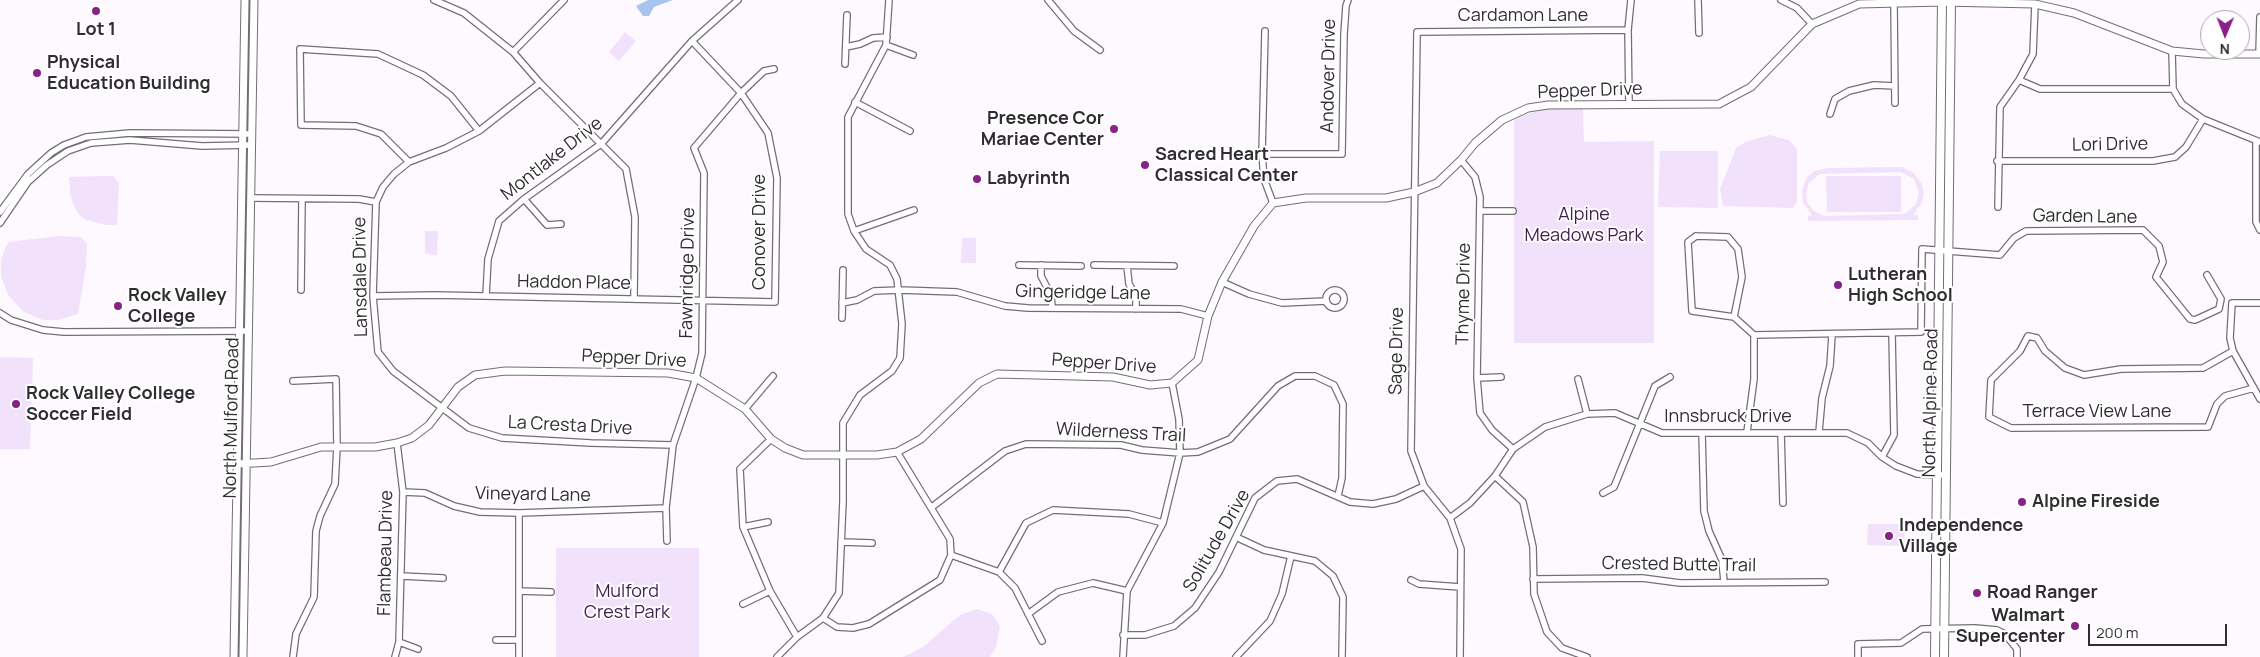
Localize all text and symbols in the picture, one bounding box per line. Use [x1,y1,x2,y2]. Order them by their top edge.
marker: Lot 1 [90,5,102,17]
street label: Cardamon Lane [1458,5,1588,27]
north arrow [2200,10,2250,60]
place label: Lot 1 [76,19,116,41]
street label: Andover Drive [1317,19,1341,133]
text: N [2220,40,2230,59]
place label: Physical Education Building [47,52,211,94]
marker: Physical Education Building [31,67,43,79]
street label: Pepper Drive [1537,78,1643,104]
place label: Presence Cor Mariae Center [981,108,1104,150]
street label: Montlake Drive [497,113,607,205]
marker: Presence Cor Mariae Center [1108,123,1120,135]
street label: Lori Drive [2072,134,2148,156]
place label: Sacred Heart Classical Center [1155,144,1298,186]
marker: Sacred Heart Classical Center [1139,159,1151,171]
place label: Labyrinth [987,168,1070,190]
marker: Labyrinth [971,173,983,185]
street label: Conover Drive [749,174,771,290]
park label: Alpine Meadows Park [1525,204,1643,246]
street label: Garden Lane [2033,205,2137,229]
street label: Fawnridge Drive [676,207,700,339]
street label: Lansdale Drive [349,217,373,337]
street label: Thyme Drive [1452,243,1476,345]
place label: Lutheran High School [1848,264,1953,306]
street label: Haddon Place [517,271,631,295]
marker: Lutheran High School [1832,279,1844,291]
street label: Gingeridge Lane [1015,281,1151,305]
place label: Rock Valley College [128,285,227,328]
marker: Rock Valley College [112,300,124,312]
street label: Sage Drive [1385,307,1409,395]
street label: North Alpine Road [1919,328,1943,478]
street label: North Mulford Road [220,337,244,499]
street label: Pepper Drive [581,345,687,373]
street label: Pepper Drive [1051,350,1157,378]
place label: Rock Valley College Soccer Field [26,383,195,426]
marker: Rock Valley College Soccer Field [10,398,22,410]
street label: Terrace View Lane [2023,401,2171,423]
street label: Innsbruck Drive [1664,406,1792,428]
street label: La Cresta Drive [507,412,633,440]
street label: Wilderness Trail [1055,419,1187,447]
street label: Vineyard Lane [475,483,591,507]
street label: Solitude Drive [1179,486,1255,596]
street label: Flambeau Drive [374,490,398,616]
place label: Alpine Fireside [2032,491,2160,513]
marker: Alpine Fireside [2016,496,2028,508]
place label: Independence Village [1899,515,2023,558]
marker: Independence Village [1883,530,1895,542]
street label: Crested Butte Trail [1602,553,1756,577]
park label: Mulford Crest Park [584,581,670,624]
place label: Road Ranger [1987,582,2098,604]
marker: Road Ranger [1971,587,1983,599]
place label: Walmart Supercenter [1956,605,2065,648]
scale bar [2090,614,2229,646]
marker: Walmart Supercenter [2069,620,2081,632]
text: 200 m [2096,622,2139,643]

